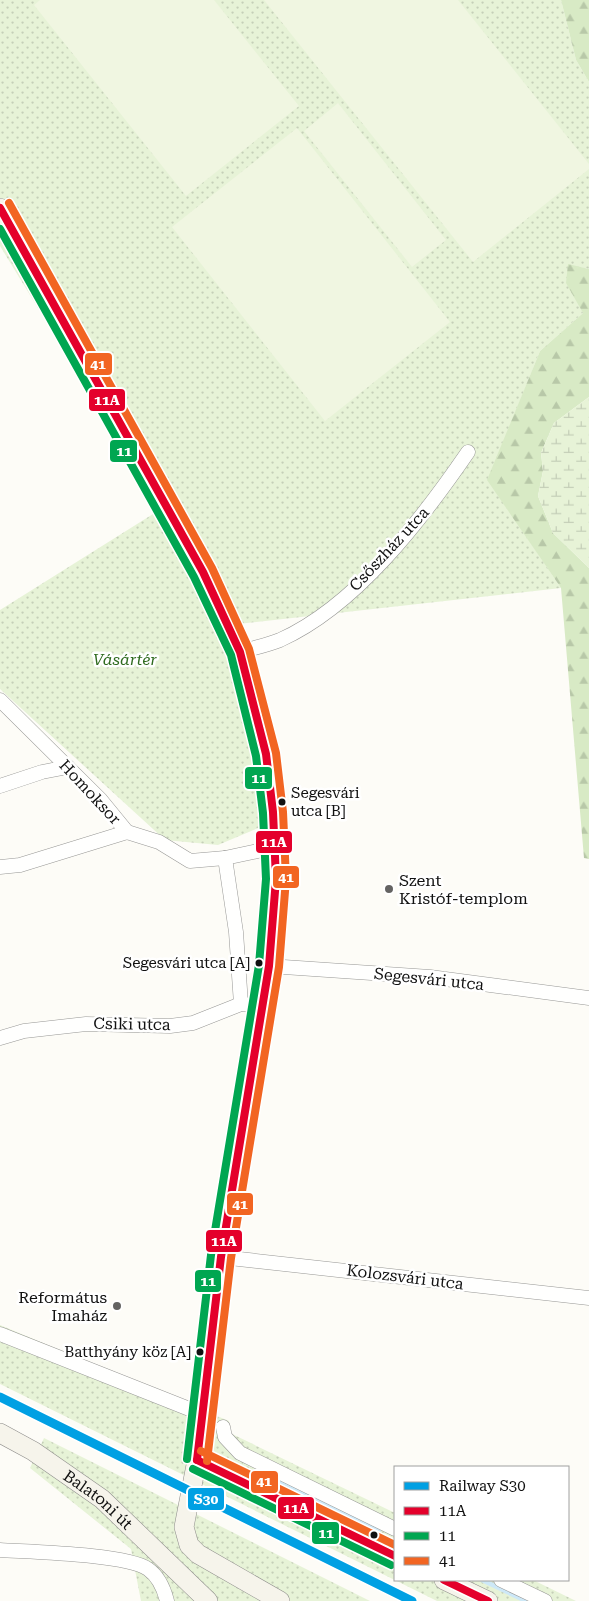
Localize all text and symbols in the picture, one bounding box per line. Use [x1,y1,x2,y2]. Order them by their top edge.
line badge: 41 [84,352,113,376]
text: 41 [90,356,106,372]
line badge: 11A [88,388,126,412]
text: 11A [94,392,120,408]
line badge: 11 [109,439,138,463]
text: 11 [116,443,132,459]
street label: Csőszház utca [345,503,433,595]
park label: Vásártér [93,650,157,669]
street label: Homoksor [55,756,125,829]
line badge: 11 [244,766,273,790]
text: 11 [251,770,267,786]
place label: Segesvári utca [B] [291,784,360,820]
marker: Segesvári utca [B] [277,797,287,807]
line badge: 11A [255,830,293,854]
text: 11A [261,834,287,850]
line badge: 41 [272,865,300,889]
text: 41 [278,869,294,885]
place label: Szent Kristóf-templom [399,871,528,908]
marker: Szent Kristóf-templom [383,883,395,895]
place label: Segesvári utca [A] [123,954,250,972]
marker: Segesvári utca [A] [254,958,264,968]
street label: Segesvári utca [373,964,485,994]
street label: Csiki utca [93,1014,171,1034]
line badge: 41 [226,1192,254,1216]
text: 41 [232,1196,248,1212]
line badge: 11A [205,1229,243,1253]
text: 11A [211,1233,237,1249]
street label: Kolozsvári utca [345,1260,465,1294]
line badge: 11 [194,1269,222,1293]
text: 11 [200,1273,216,1289]
place label: Református Imaház [18,1288,107,1325]
marker: Református Imaház [111,1300,123,1312]
place label: Batthyány köz [A] [64,1343,191,1361]
marker: Batthyány köz [A] [195,1347,205,1357]
street label: Balatoni út [60,1466,137,1533]
legend [394,1466,569,1581]
line badge: 41 [250,1470,279,1494]
text: 41 [256,1473,272,1489]
text: Railway S30 [439,1477,526,1495]
line badge: S30 [187,1487,225,1511]
text: S30 [194,1491,218,1507]
line badge: 11A [277,1496,315,1520]
text: 11A [283,1500,309,1516]
text: 11A [439,1502,467,1520]
line badge: 11 [311,1521,340,1545]
text: 11 [318,1525,334,1541]
text: 11 [439,1527,456,1545]
unlabelled marker [369,1530,379,1540]
text: 41 [439,1552,456,1570]

